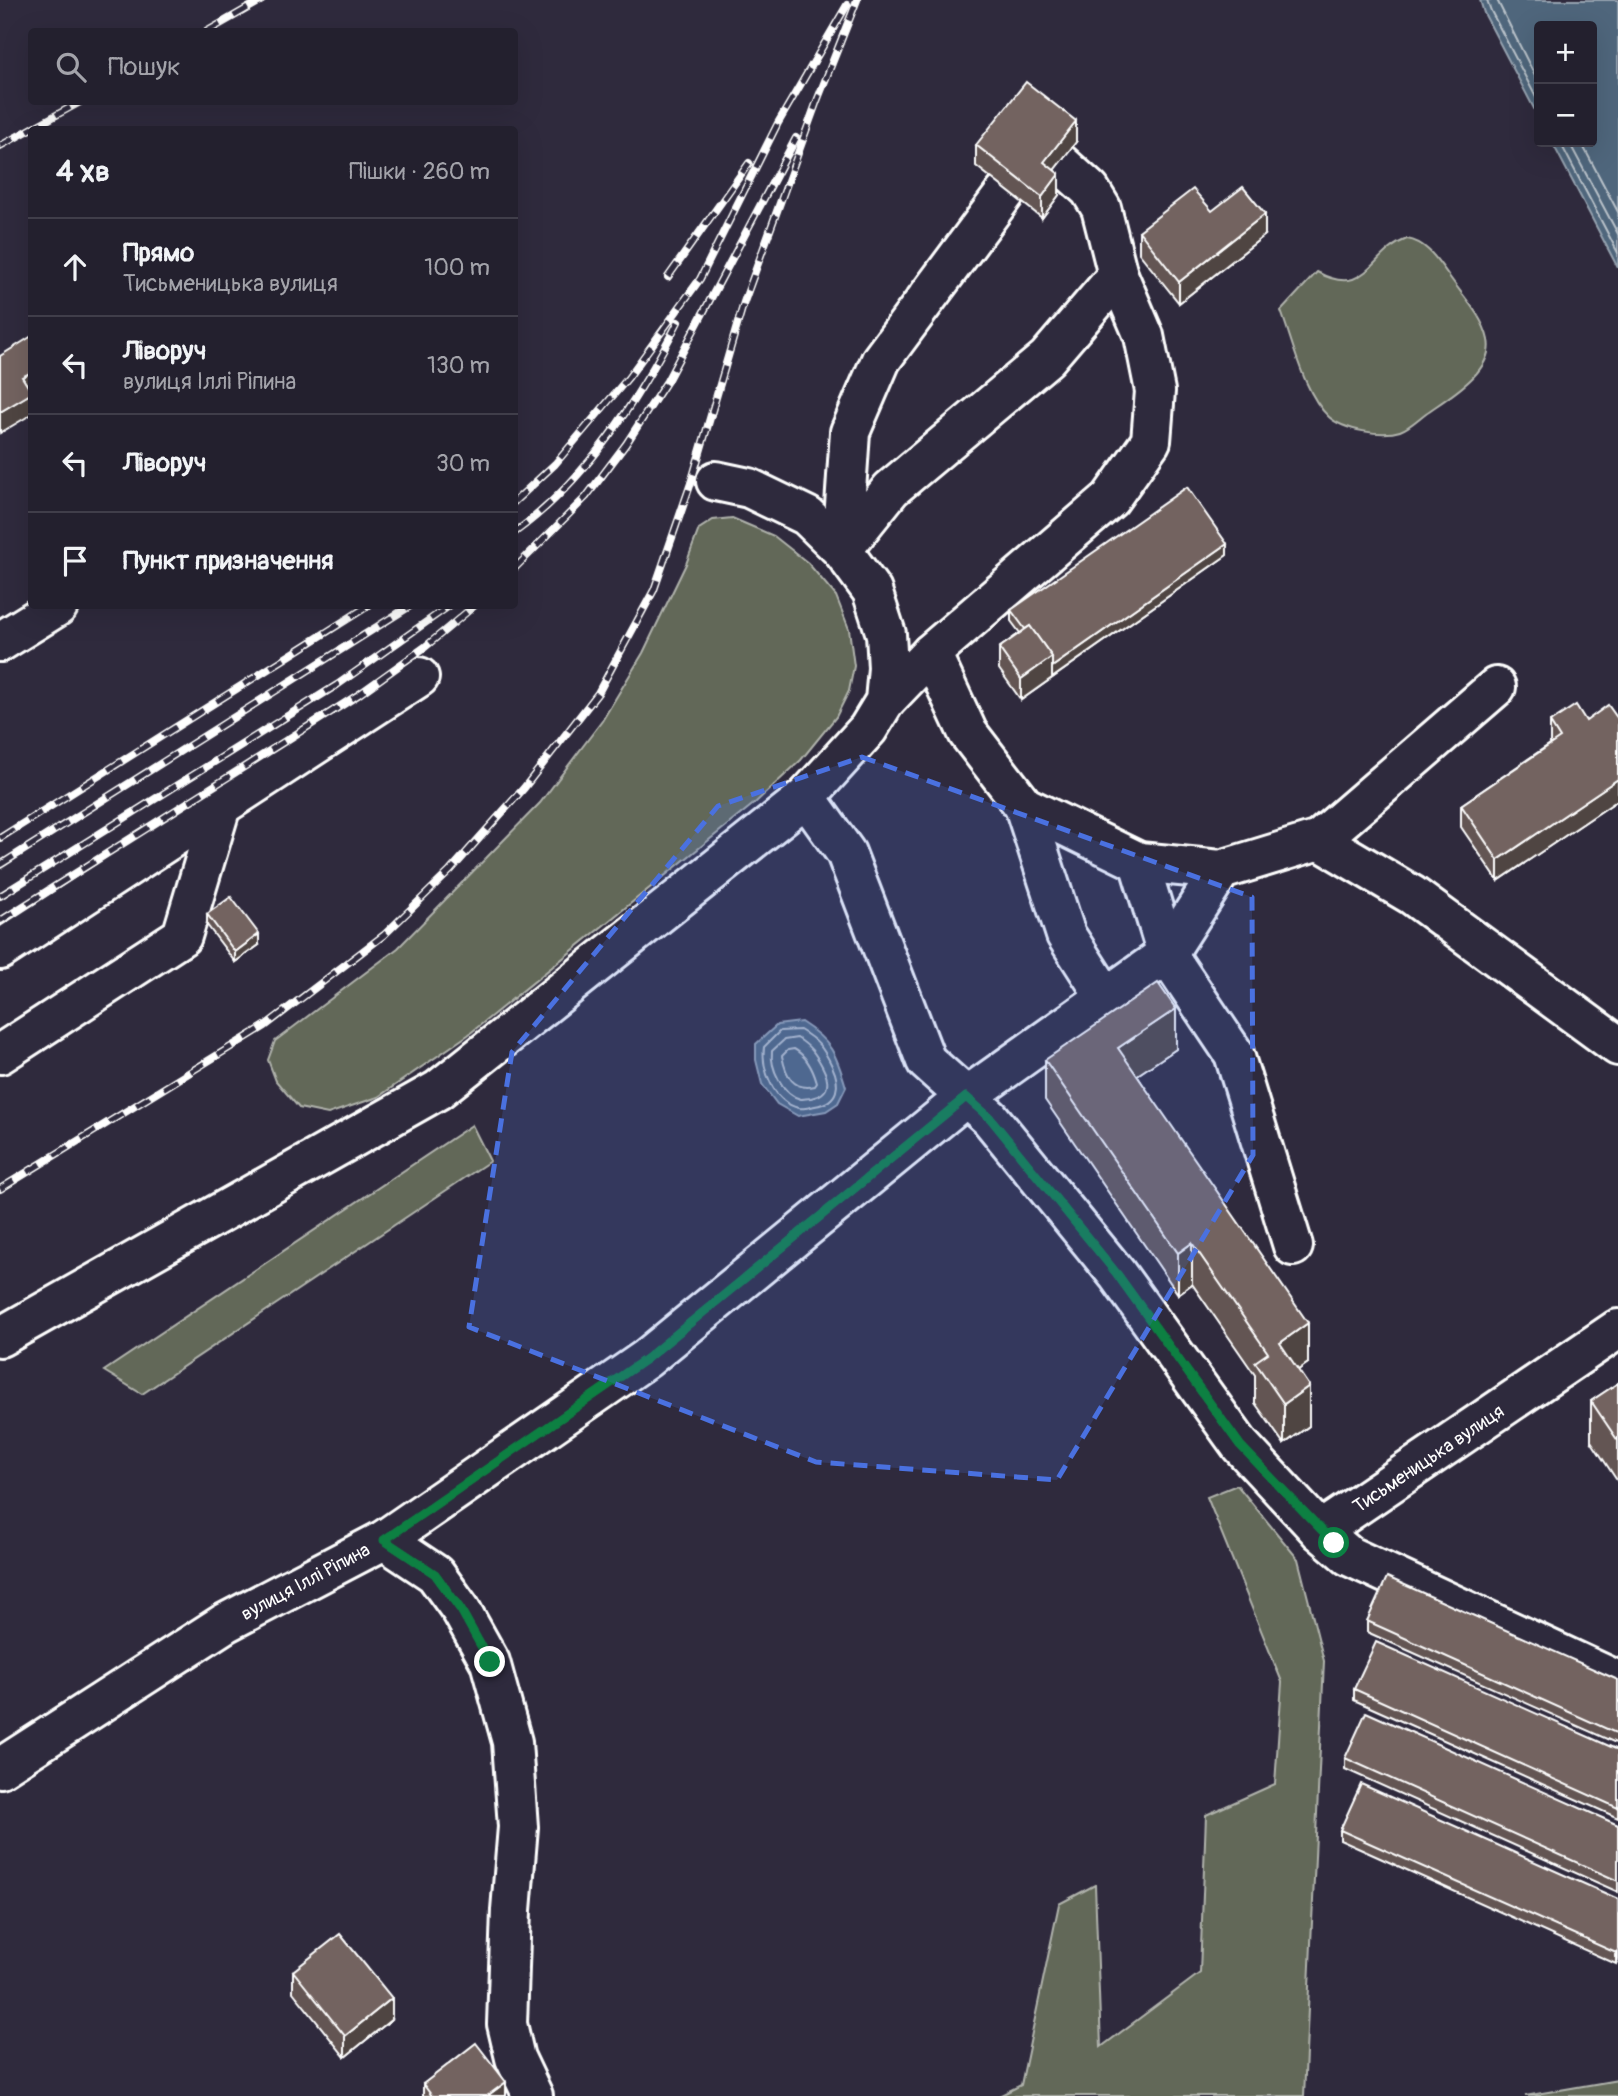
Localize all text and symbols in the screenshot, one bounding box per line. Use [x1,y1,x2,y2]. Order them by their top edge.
map controls [1534,21,1597,147]
button: + [1534,21,1597,84]
search box [28,28,518,105]
icon: search [52,48,90,86]
text: Пошук [108,51,181,83]
button: − [1534,84,1597,147]
text: 4 хв [56,153,110,190]
text: Пішки · 260 m [349,157,490,186]
text: Прямо [123,237,194,269]
icon: ahead [56,248,94,286]
text: 100 m [424,253,490,282]
text: Тисьменицька вулиця [123,269,338,298]
text: Ліворуч [123,335,207,367]
icon: left [56,346,94,384]
text: 130 m [427,351,490,380]
text: вулиця Іллі Ріпина [123,367,296,396]
icon: left [56,444,94,482]
text: Ліворуч [123,447,207,479]
text: 30 m [436,449,490,478]
icon: arrive [56,542,94,580]
text: Пункт призначення [123,545,334,577]
street label: Тисьменицька вулиця [1348,1399,1509,1518]
route start [1318,1527,1349,1558]
street label: вулиця Іллі Ріпина [237,1538,374,1626]
route end [474,1646,505,1677]

